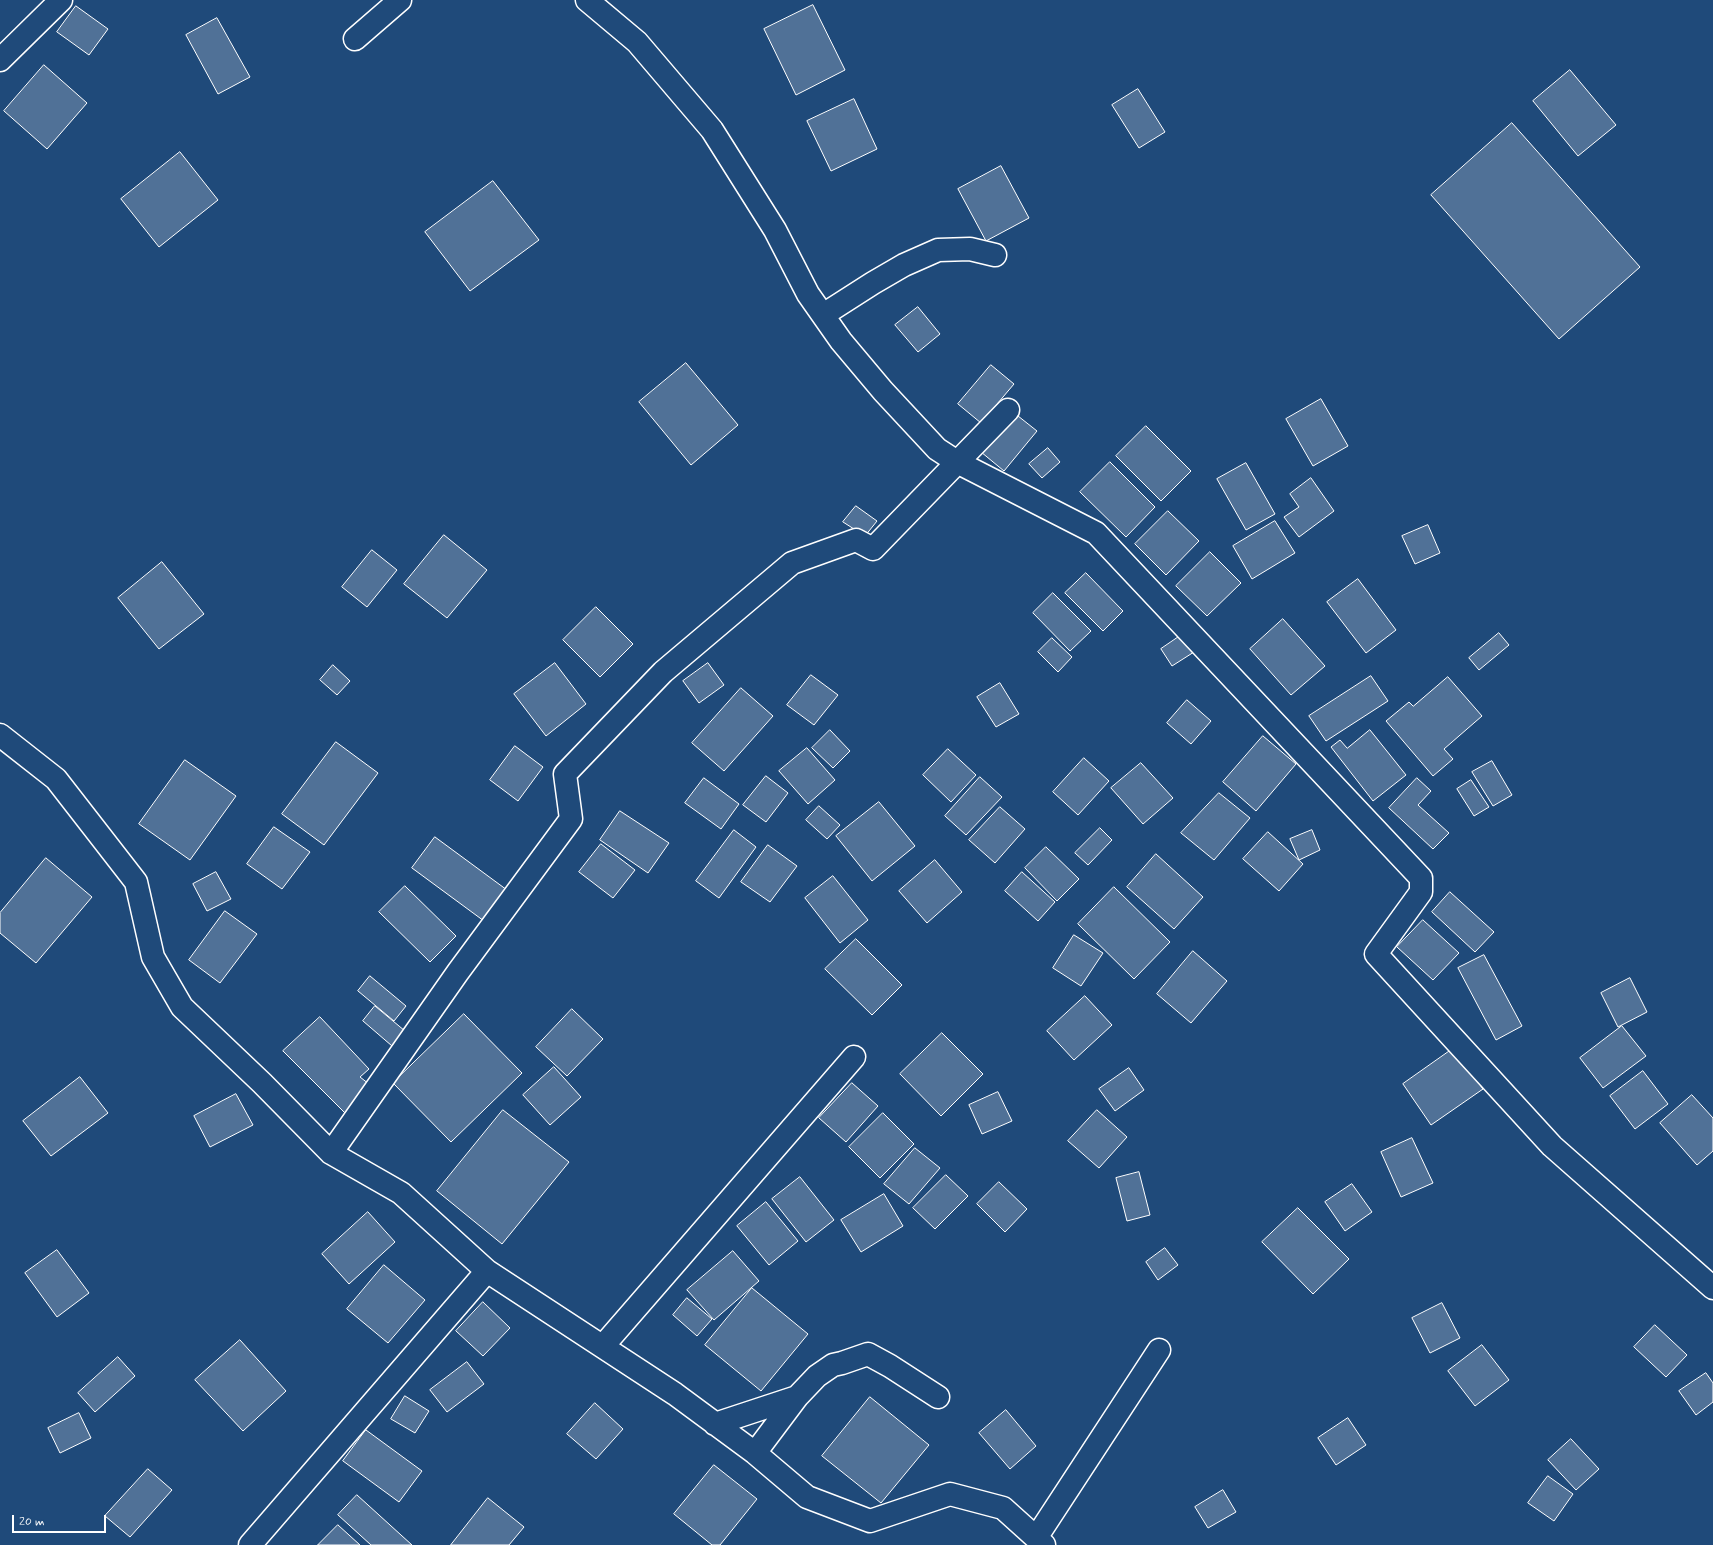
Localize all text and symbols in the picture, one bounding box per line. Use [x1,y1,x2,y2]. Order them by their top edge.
scale bar [14,1507,108,1533]
text: 20 m [19,1514,45,1530]

